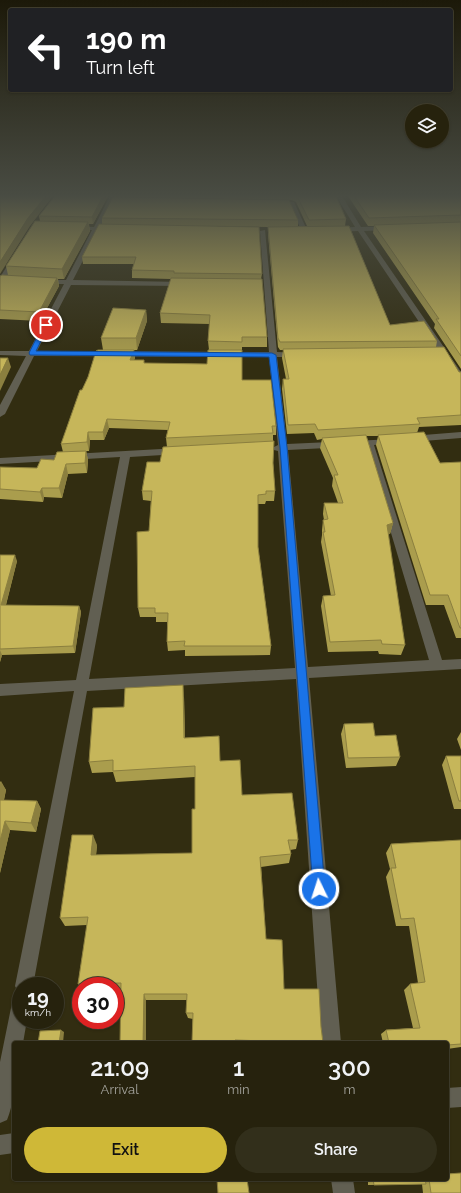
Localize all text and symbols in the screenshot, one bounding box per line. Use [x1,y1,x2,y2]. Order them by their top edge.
text: 190 m [86,23,166,56]
icon: left [20,24,72,76]
text: Turn left [86,57,155,78]
map controls [405,104,449,148]
button: layers [405,104,449,148]
pin [29,308,63,342]
icon: arrive [35,314,57,336]
position arrow [298,868,340,910]
speed limit sign: 30 [72,977,124,1029]
text: 19 [27,986,49,1010]
text: km/h [25,1007,51,1018]
text: 21:09 [90,1053,149,1082]
text: 1 [233,1053,244,1082]
text: 300 [328,1053,371,1082]
text: Arrival [101,1082,139,1097]
text: min [227,1082,250,1097]
text: m [343,1082,355,1097]
button: Exit [24,1127,227,1173]
button: Share [235,1127,437,1173]

